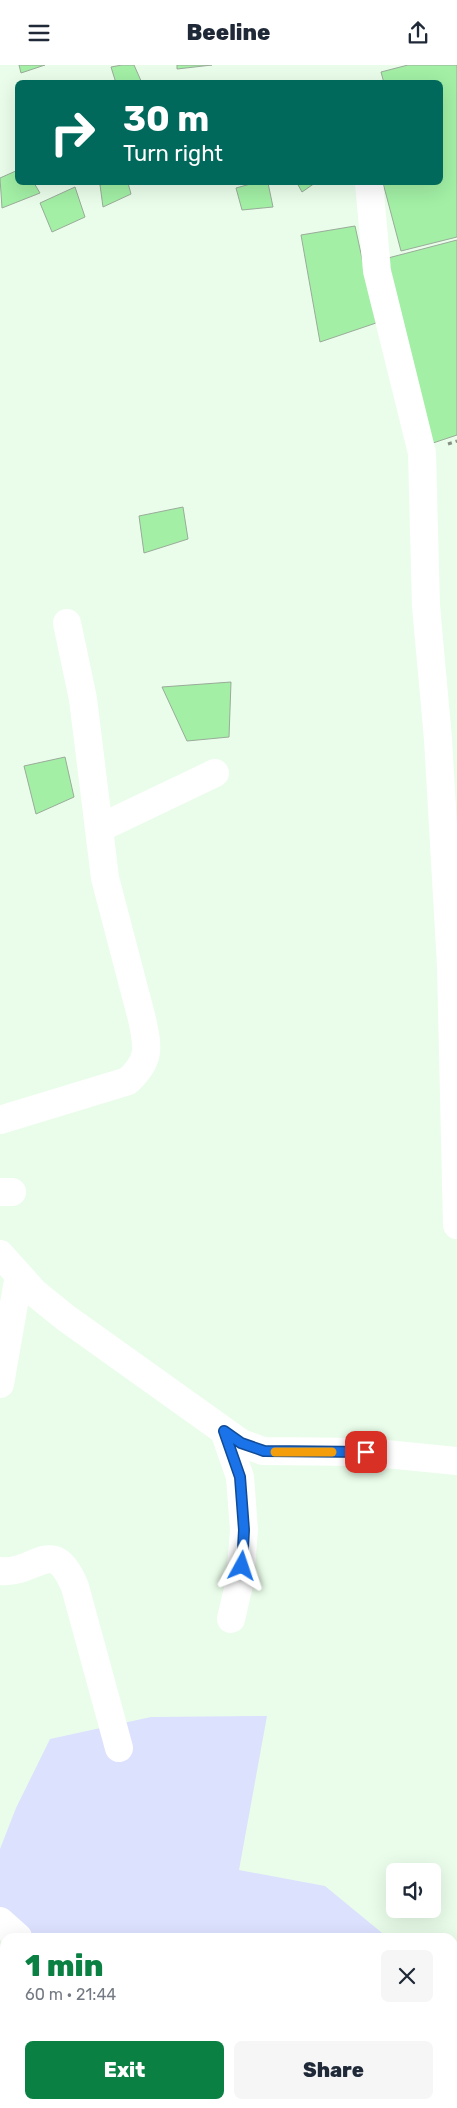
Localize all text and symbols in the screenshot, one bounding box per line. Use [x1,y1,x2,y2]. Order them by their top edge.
icon: menu [25,19,53,47]
text: Beeline [187,19,270,46]
icon: share [404,19,432,47]
text: 30 m [123,98,209,140]
icon: right [40,100,105,165]
text: Turn right [123,140,223,167]
pin [345,1431,387,1473]
icon: arrive [352,1438,380,1466]
position arrow [215,1539,267,1591]
map controls [386,1863,441,1918]
button: sound [386,1863,441,1918]
text: 1 min [25,1948,103,1984]
button: close [381,1950,433,2002]
text: 60 m · 21:44 [25,1985,116,2004]
button: Exit [25,2041,224,2099]
button: Share [234,2041,433,2099]

